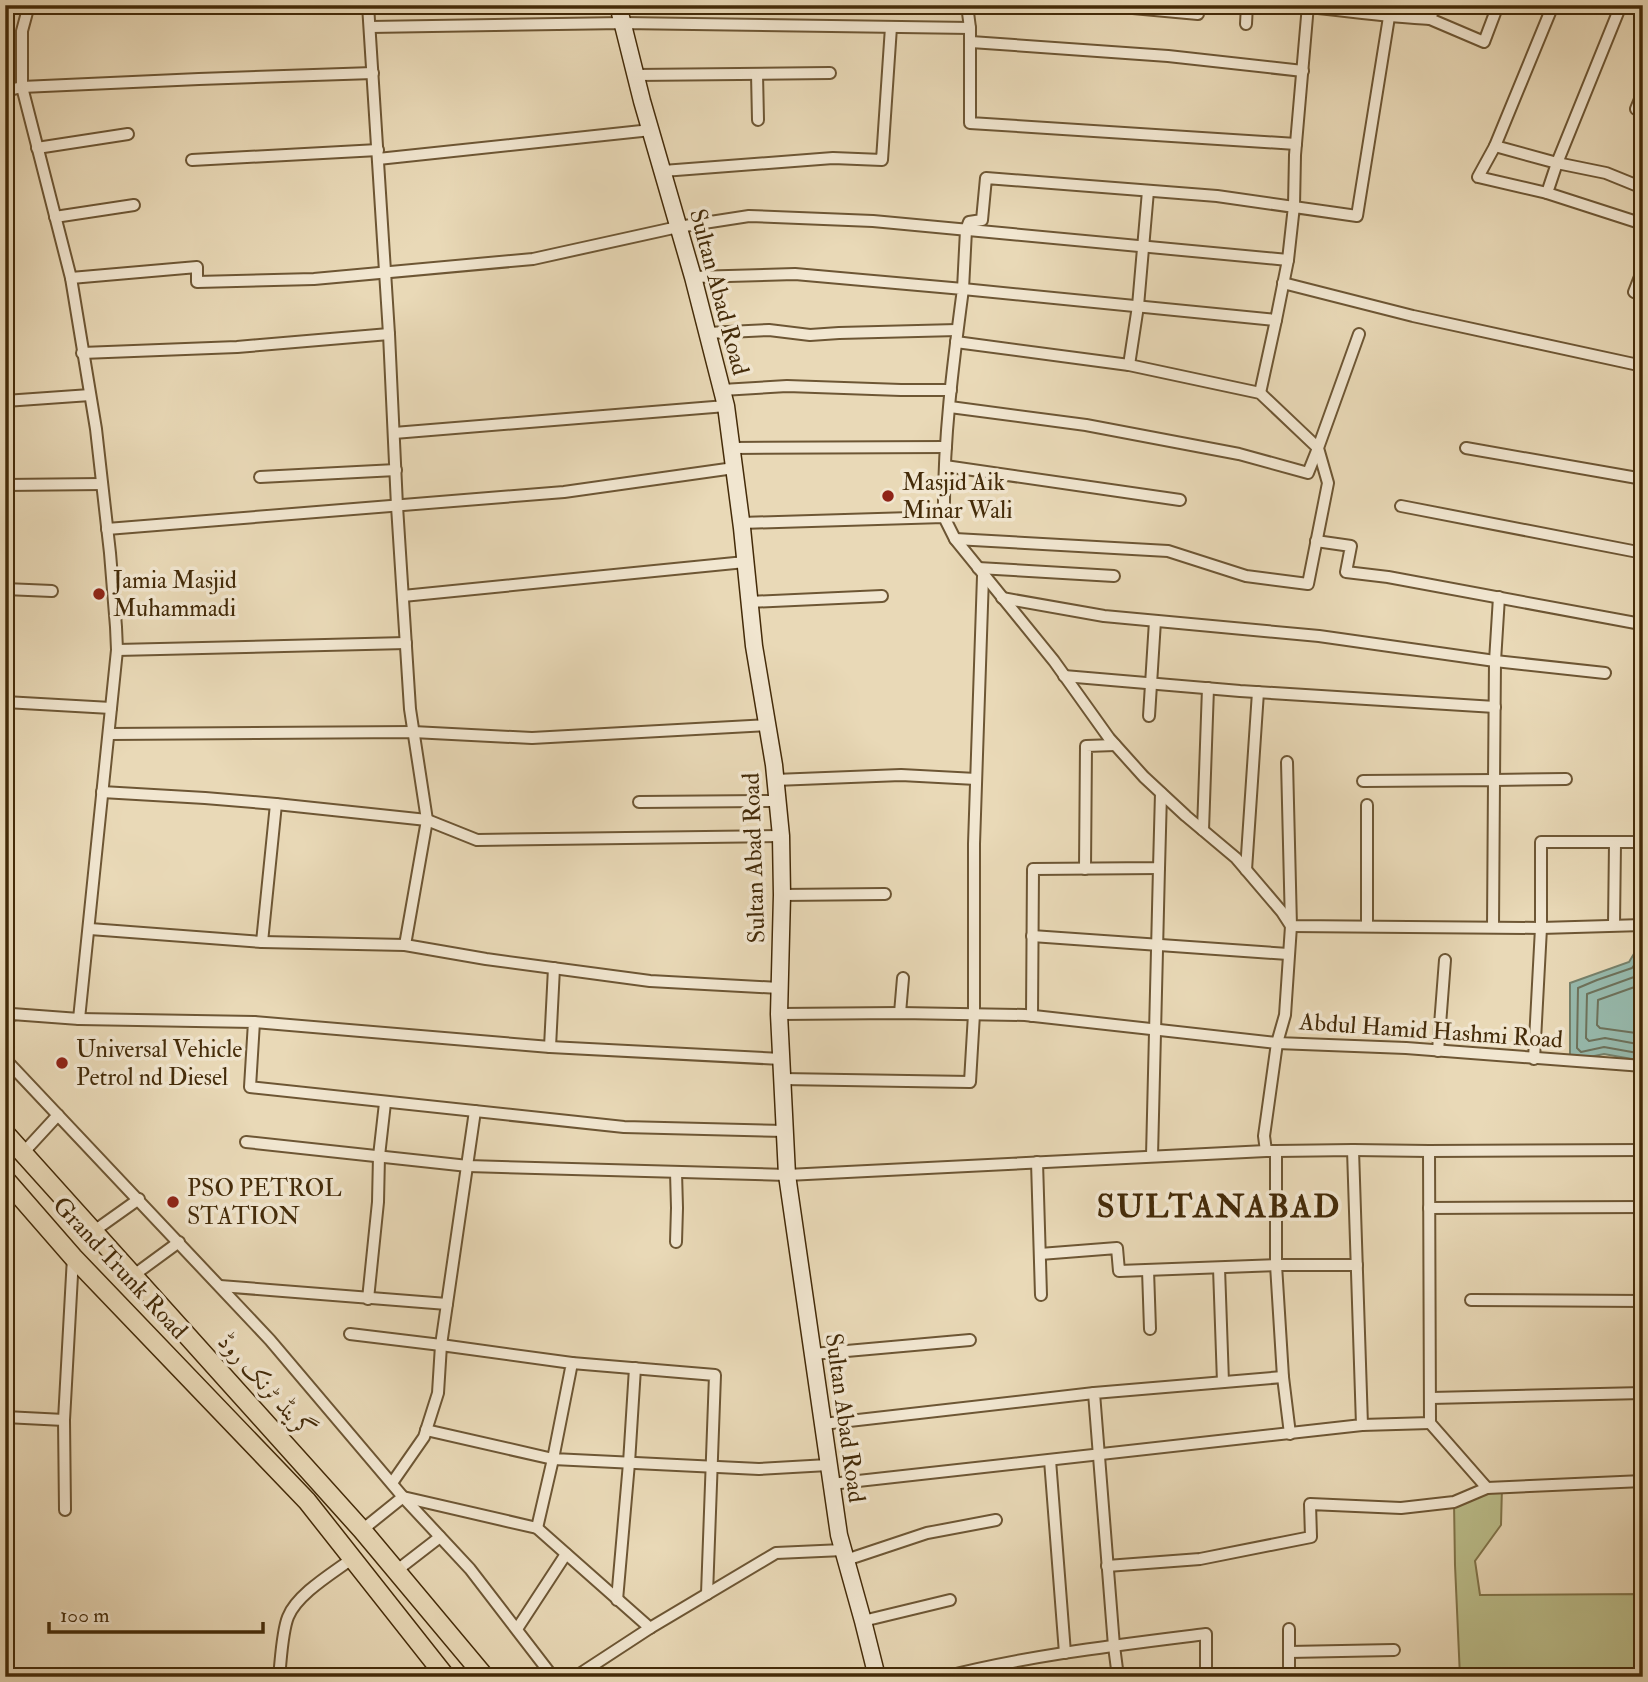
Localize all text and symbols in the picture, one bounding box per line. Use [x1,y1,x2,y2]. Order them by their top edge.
street label: Sultan Abad Road [682,206,756,379]
place label: Masjid Aik Minar Wali [902,467,1013,526]
marker: Masjid Aik Minar Wali [880,488,896,504]
place label: Jamia Masjid Muhammadi [112,565,237,624]
marker: Jamia Masjid Muhammadi [91,586,107,602]
street label: Sultan Abad Road [736,772,772,944]
street label: Abdul Hamid Hashmi Road [1297,1006,1564,1056]
place label: Universal Vehicle Petrol nd Diesel [76,1034,242,1093]
marker: Universal Vehicle Petrol nd Diesel [54,1055,70,1071]
place label: PSO PETROL STATION [187,1173,342,1232]
district label: SULTANABAD [1097,1187,1341,1227]
street label: Grand Trunk Road [46,1190,194,1346]
marker: PSO PETROL STATION [165,1194,181,1210]
street label: گرینڈ ٹرنک روڈ [211,1326,322,1445]
street label: Sultan Abad Road [818,1331,872,1505]
scale bar [49,1591,262,1635]
text: 100 m [60,1602,110,1629]

